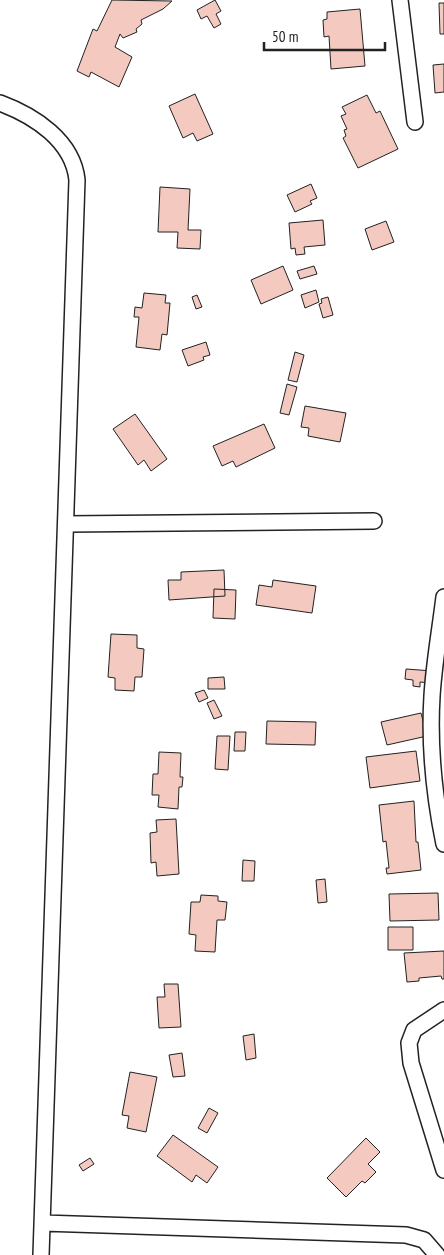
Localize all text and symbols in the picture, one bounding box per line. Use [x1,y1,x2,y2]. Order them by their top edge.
scale bar [264,20,385,52]
text: 50 m [272,27,298,46]

